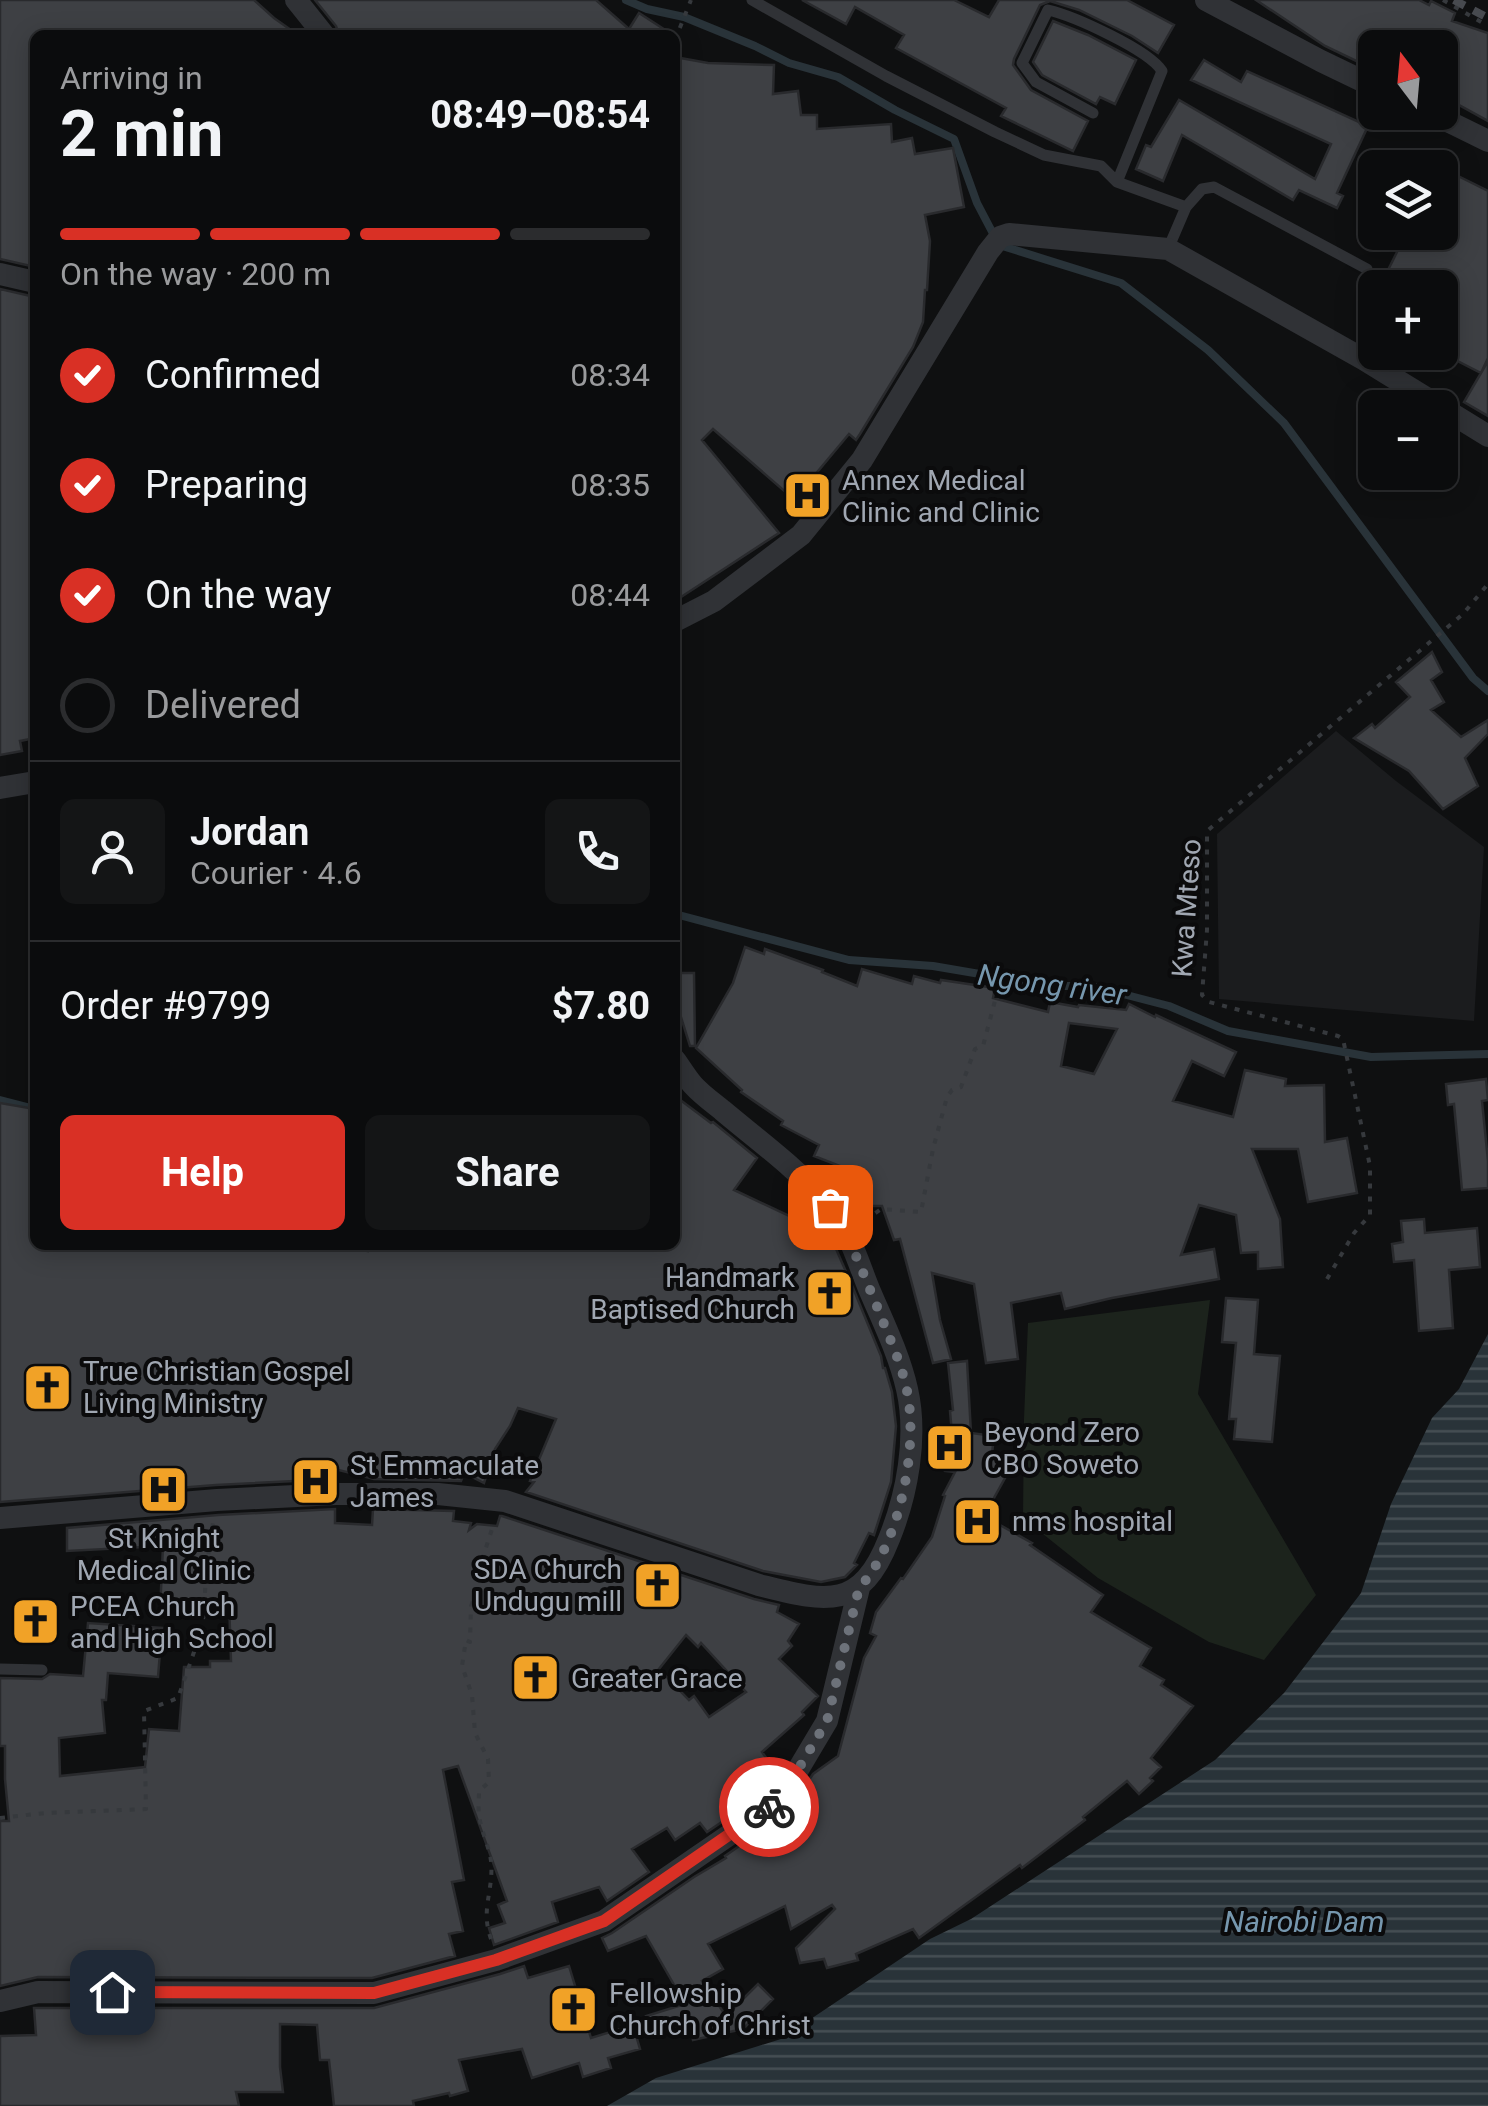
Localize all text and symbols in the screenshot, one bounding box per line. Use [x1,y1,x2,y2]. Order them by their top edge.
north arrow [1358,30,1458,130]
map controls [1358,30,1458,490]
text: Arriving in [60,59,203,97]
text: 08:49–08:54 [430,93,650,137]
text: 2 min [60,96,223,172]
button: layers [1358,150,1458,250]
text: On the way · 200 m [60,255,331,293]
button: + [1358,270,1458,370]
icon: check [60,348,115,403]
text: Confirmed [145,353,321,397]
text: 08:34 [570,356,650,394]
button: − [1358,390,1458,490]
icon: check [60,458,115,513]
text: Preparing [145,463,308,507]
place label: Annex Medical Clinic and Clinic [842,464,1040,529]
text: 08:35 [570,466,650,504]
hospital icon: Annex Medical Clinic and Clinic [781,470,833,522]
icon: check [60,568,115,623]
text: On the way [145,573,331,617]
text: 08:44 [570,576,650,614]
text: Delivered [145,683,301,727]
button: person [60,799,165,904]
button: phone [545,799,650,904]
text: Jordan [190,810,309,854]
street label: Kwa Mteso [1165,838,1208,978]
text: Courier · 4.6 [190,854,362,892]
water label: Ngong river [976,957,1130,1012]
text: Order #9799 [60,984,271,1028]
text: $7.80 [552,984,650,1028]
button: Help [60,1115,345,1230]
button: Share [365,1115,650,1230]
pin [788,1165,873,1250]
icon: bag [803,1180,858,1235]
place label: Handmark Baptised Church [590,1261,796,1326]
church icon: Handmark Baptised Church [804,1267,856,1319]
place label: True Christian Gospel Living Ministry [83,1355,350,1420]
church icon: True Christian Gospel Living Ministry [22,1361,74,1413]
place label: Beyond Zero CBO Soweto [984,1416,1140,1481]
hospital icon: Beyond Zero CBO Soweto [923,1422,975,1474]
place label: St Emmaculate James [350,1449,539,1514]
hospital icon: St Emmaculate James [289,1455,341,1507]
hospital icon: St Knight Medical Clinic [138,1464,190,1516]
hospital icon: nms hospital [951,1495,1003,1547]
place label: nms hospital [1012,1505,1173,1538]
place label: St Knight Medical Clinic [77,1522,251,1587]
place label: SDA Church Undugu mill [474,1553,622,1618]
church icon: SDA Church Undugu mill [631,1559,683,1611]
place label: PCEA Church and High School [70,1590,274,1655]
church icon: PCEA Church and High School [9,1596,61,1648]
church icon: Greater Grace [510,1652,562,1704]
place label: Greater Grace [571,1662,743,1695]
courier [719,1757,819,1857]
icon: bike [742,1780,797,1835]
water label: Nairobi Dam [1223,1904,1385,1939]
pin [70,1950,155,2035]
icon: home [85,1965,140,2020]
place label: Fellowship Church of Christ [609,1977,811,2042]
church icon: Fellowship Church of Christ [548,1983,600,2035]

